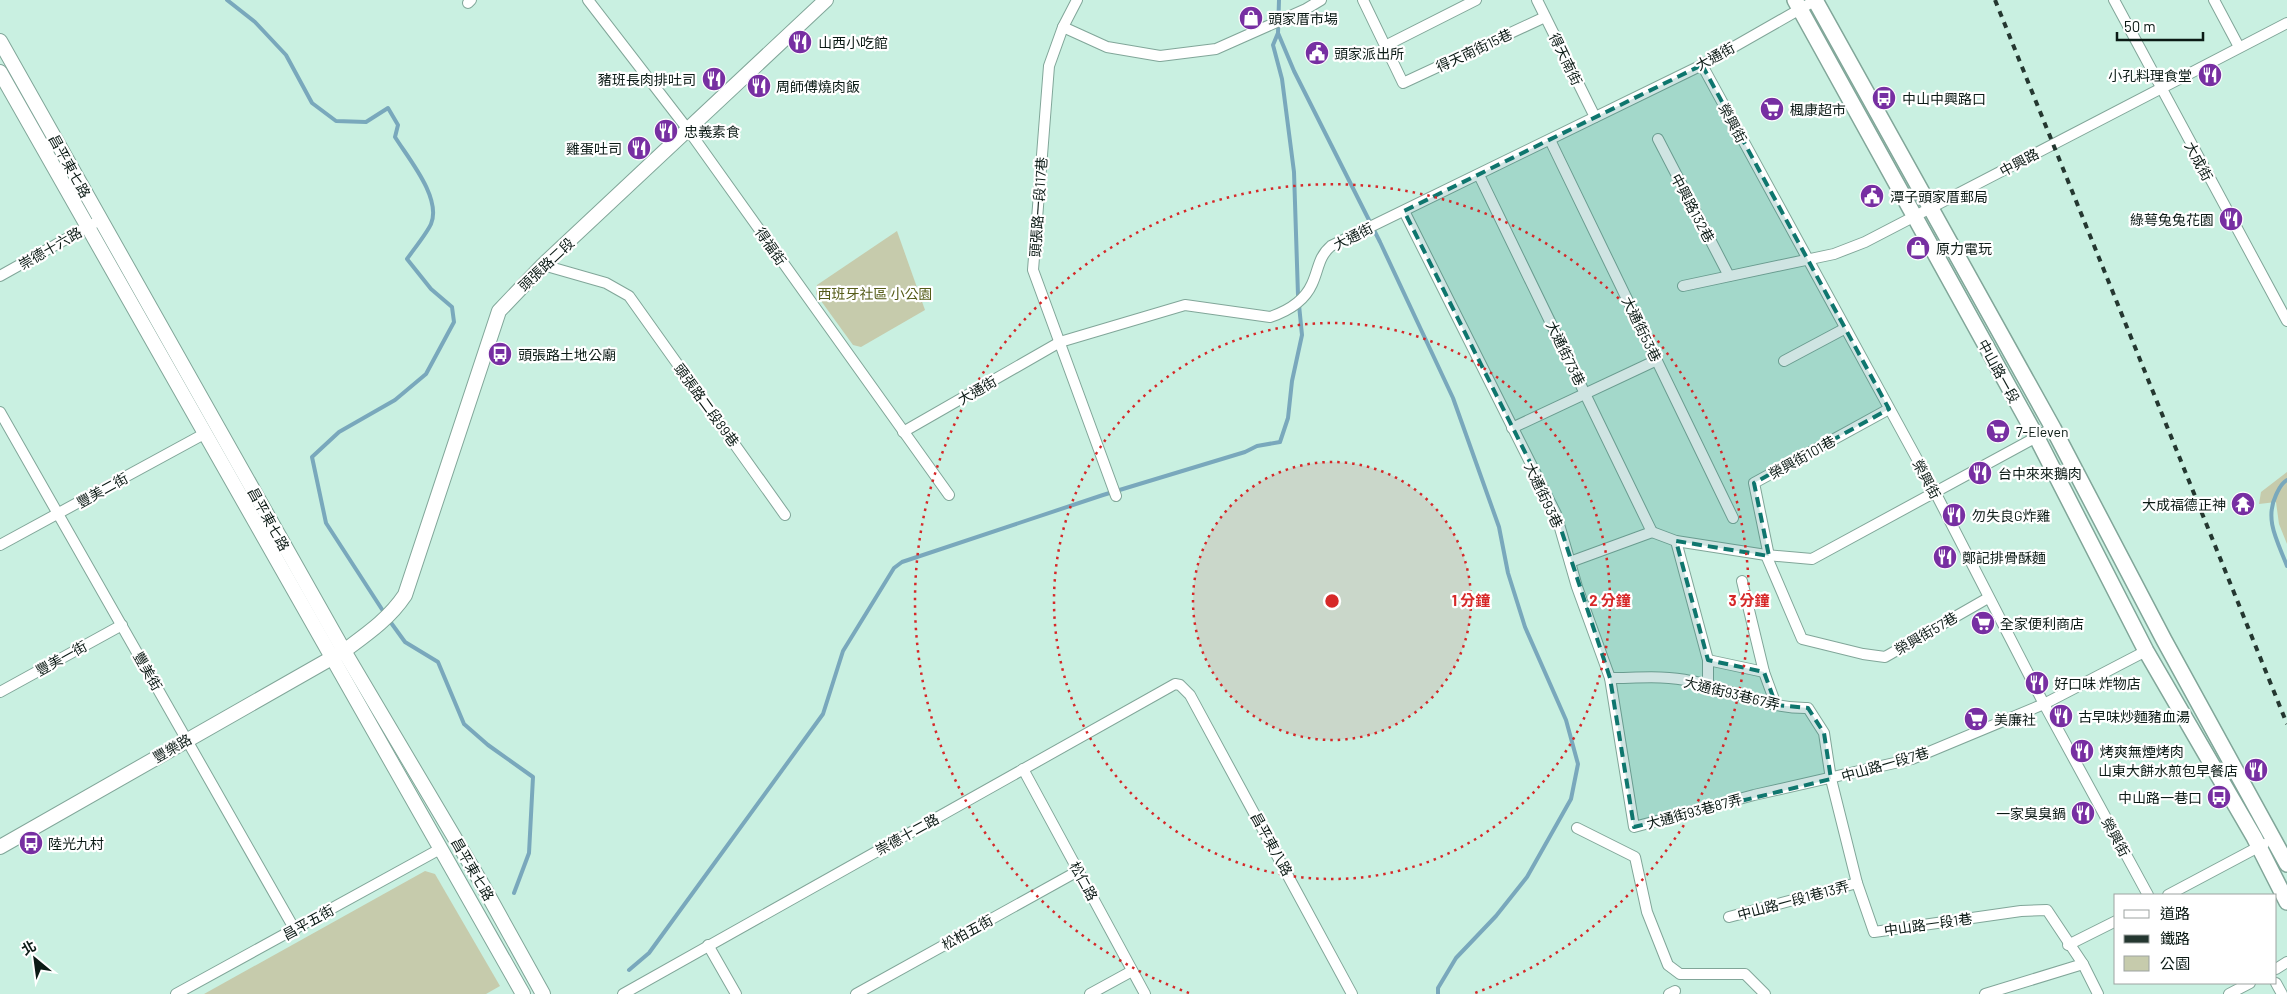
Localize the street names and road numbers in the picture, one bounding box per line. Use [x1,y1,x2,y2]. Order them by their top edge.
street label: 得天南街15巷 [1433,25,1515,75]
street label: 得天南街 [1546,30,1586,88]
street label: 大通街 [1693,38,1737,74]
street label: 榮興街 [1716,100,1750,146]
street label: 昌平東七路 [46,131,94,201]
street label: 大成街 [2182,138,2216,184]
street label: 中興路 [1996,145,2042,179]
street label: 頭張路一段117巷 [1026,156,1050,258]
street label: 中興路132巷 [1668,171,1718,245]
street label: 大通街 [1330,219,1376,253]
street label: 崇德十六路 [15,223,85,273]
street label: 得福街 [752,224,790,268]
street label: 頭張路二段 [515,234,577,294]
street label: 大通街53巷 [1619,294,1665,364]
street label: 大通街73巷 [1543,318,1589,388]
street label: 中山路一段 [1975,336,2023,406]
street label: 頭張路二段89巷 [671,360,743,450]
street label: 大通街 [955,372,999,408]
street label: 榮興街101巷 [1766,432,1838,482]
street label: 榮興街 [1910,456,1944,502]
street label: 大通街93巷 [1521,459,1567,531]
street label: 豐美二街 [73,469,131,511]
street label: 昌平東七路 [245,484,293,554]
street label: 榮興街57巷 [1892,608,1960,658]
street label: 豐美一街 [32,637,90,679]
street label: 豐美街 [130,649,166,693]
street label: 大通街93巷67弄 [1682,673,1782,713]
street label: 豐樂路 [150,730,194,766]
street label: 中山路一段7巷 [1839,743,1931,785]
street label: 大通街93巷87弄 [1644,790,1744,832]
street label: 昌平東八路 [1248,809,1296,879]
street label: 崇德十二路 [872,810,942,858]
street label: 榮興街 [2098,815,2134,859]
street label: 昌平東七路 [448,834,498,904]
street label: 松仁路 [1066,859,1102,903]
street label: 中山路一段1巷13弄 [1735,877,1851,923]
street label: 昌平五街 [279,901,337,943]
street label: 中山路一段1巷 [1883,909,1973,939]
street label: 松柏五街 [938,911,996,953]

